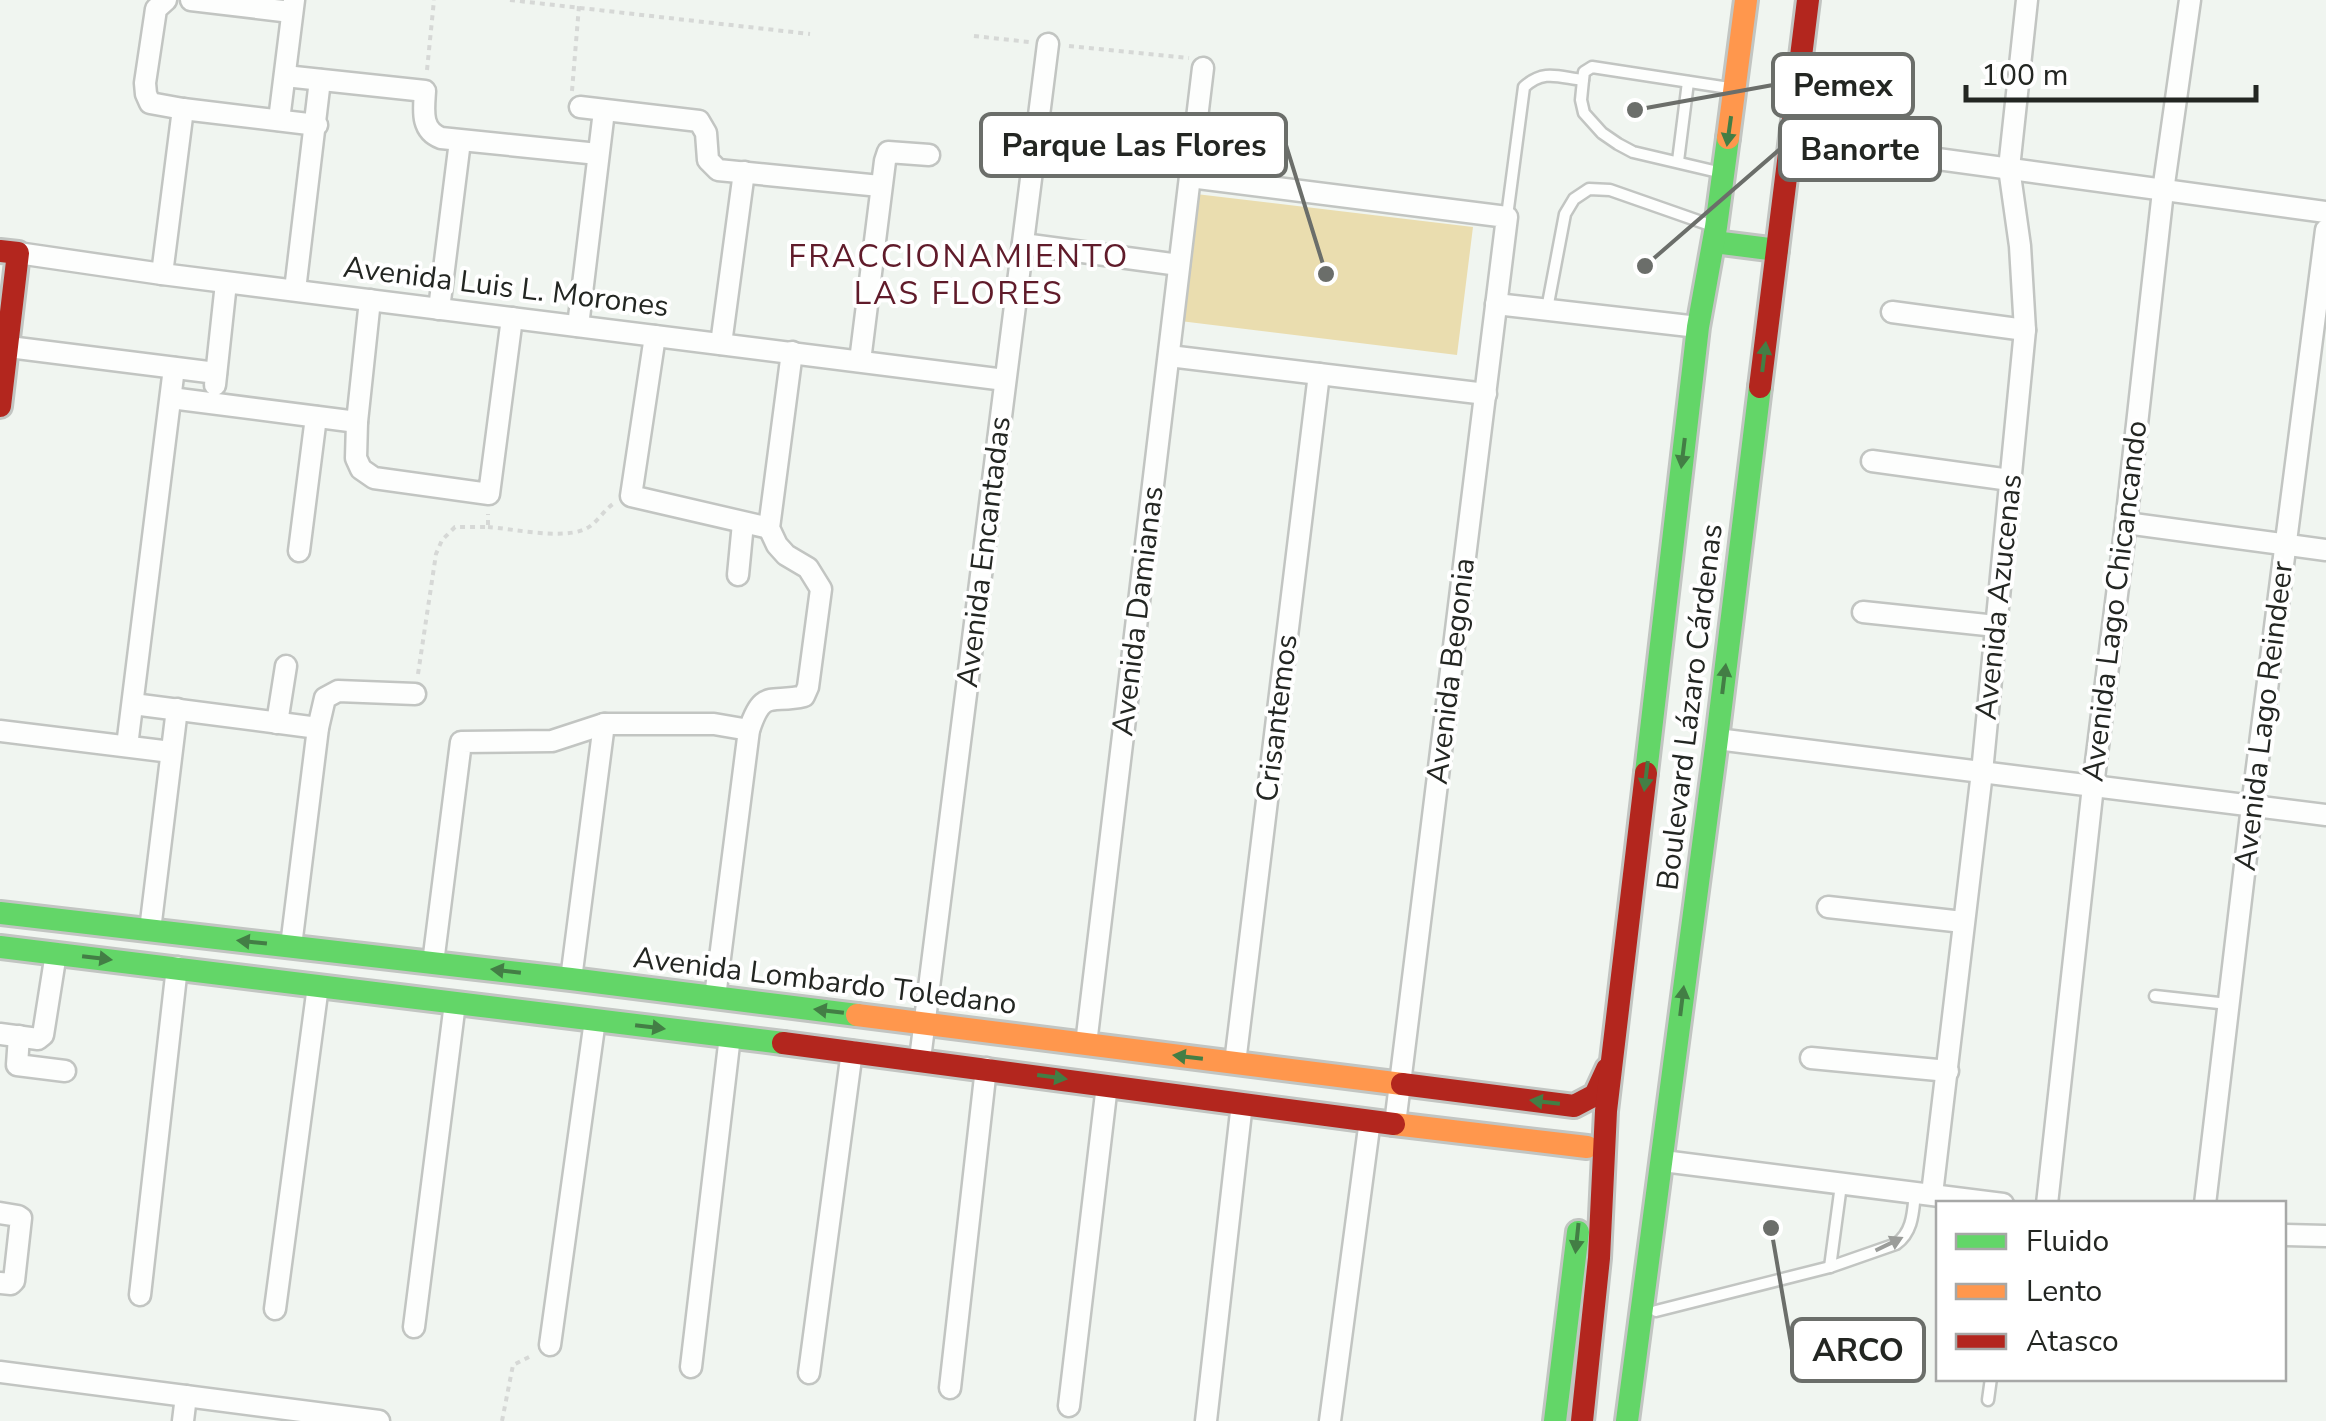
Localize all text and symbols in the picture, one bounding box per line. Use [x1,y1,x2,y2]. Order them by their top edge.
scale bar [1966,40,2256,102]
callout: Pemex [1773,54,1913,116]
text: 100 m [1981,55,2068,96]
text: Pemex [1793,64,1894,107]
callout: Parque Las Flores [981,114,1286,176]
one-way arrow [1721,116,1737,148]
callout: Banorte [1780,118,1940,180]
text: Parque Las Flores [1001,124,1267,167]
text: Banorte [1800,128,1920,171]
district label: FRACCIONAMIENTO LAS FLORES [788,235,1130,315]
street label: Avenida Luis L. Morones [341,247,671,327]
one-way arrow [1756,340,1772,372]
street label: Avenida Encantadas [947,414,1021,690]
street label: Avenida Lago Chicancando [2073,418,2157,784]
one-way arrow [1675,438,1691,469]
street label: Avenida Azucenas [1966,472,2032,722]
street label: Avenida Damianas [1102,484,1174,738]
street label: Boulevard Lázaro Cárdenas [1647,521,1733,893]
street label: Avenida Begonia [1417,555,1485,787]
street label: Avenida Lago Reindeer [2225,559,2303,873]
street label: Crisantemos [1246,632,1308,804]
one-way arrow [1716,663,1732,695]
one-way arrow [1638,760,1654,792]
one-way arrow [236,934,268,950]
street label: Avenida Lombardo Toledano [631,937,1019,1025]
one-way arrow [81,950,113,966]
one-way arrow [490,963,522,979]
one-way arrow [1674,985,1690,1017]
one-way arrow [812,1003,844,1019]
one-way arrow [635,1019,666,1035]
one-way arrow [1171,1049,1203,1065]
one-way arrow [1036,1070,1068,1086]
one-way arrow [1528,1094,1560,1110]
legend [1936,1201,2286,1381]
text: Fluido [2026,1221,2109,1262]
one-way arrow [1569,1223,1585,1255]
one-way arrow [1875,1236,1904,1253]
text: Lento [2026,1271,2102,1312]
callout: ARCO [1792,1319,1924,1381]
text: Atasco [2026,1321,2119,1362]
text: ARCO [1812,1329,1904,1372]

